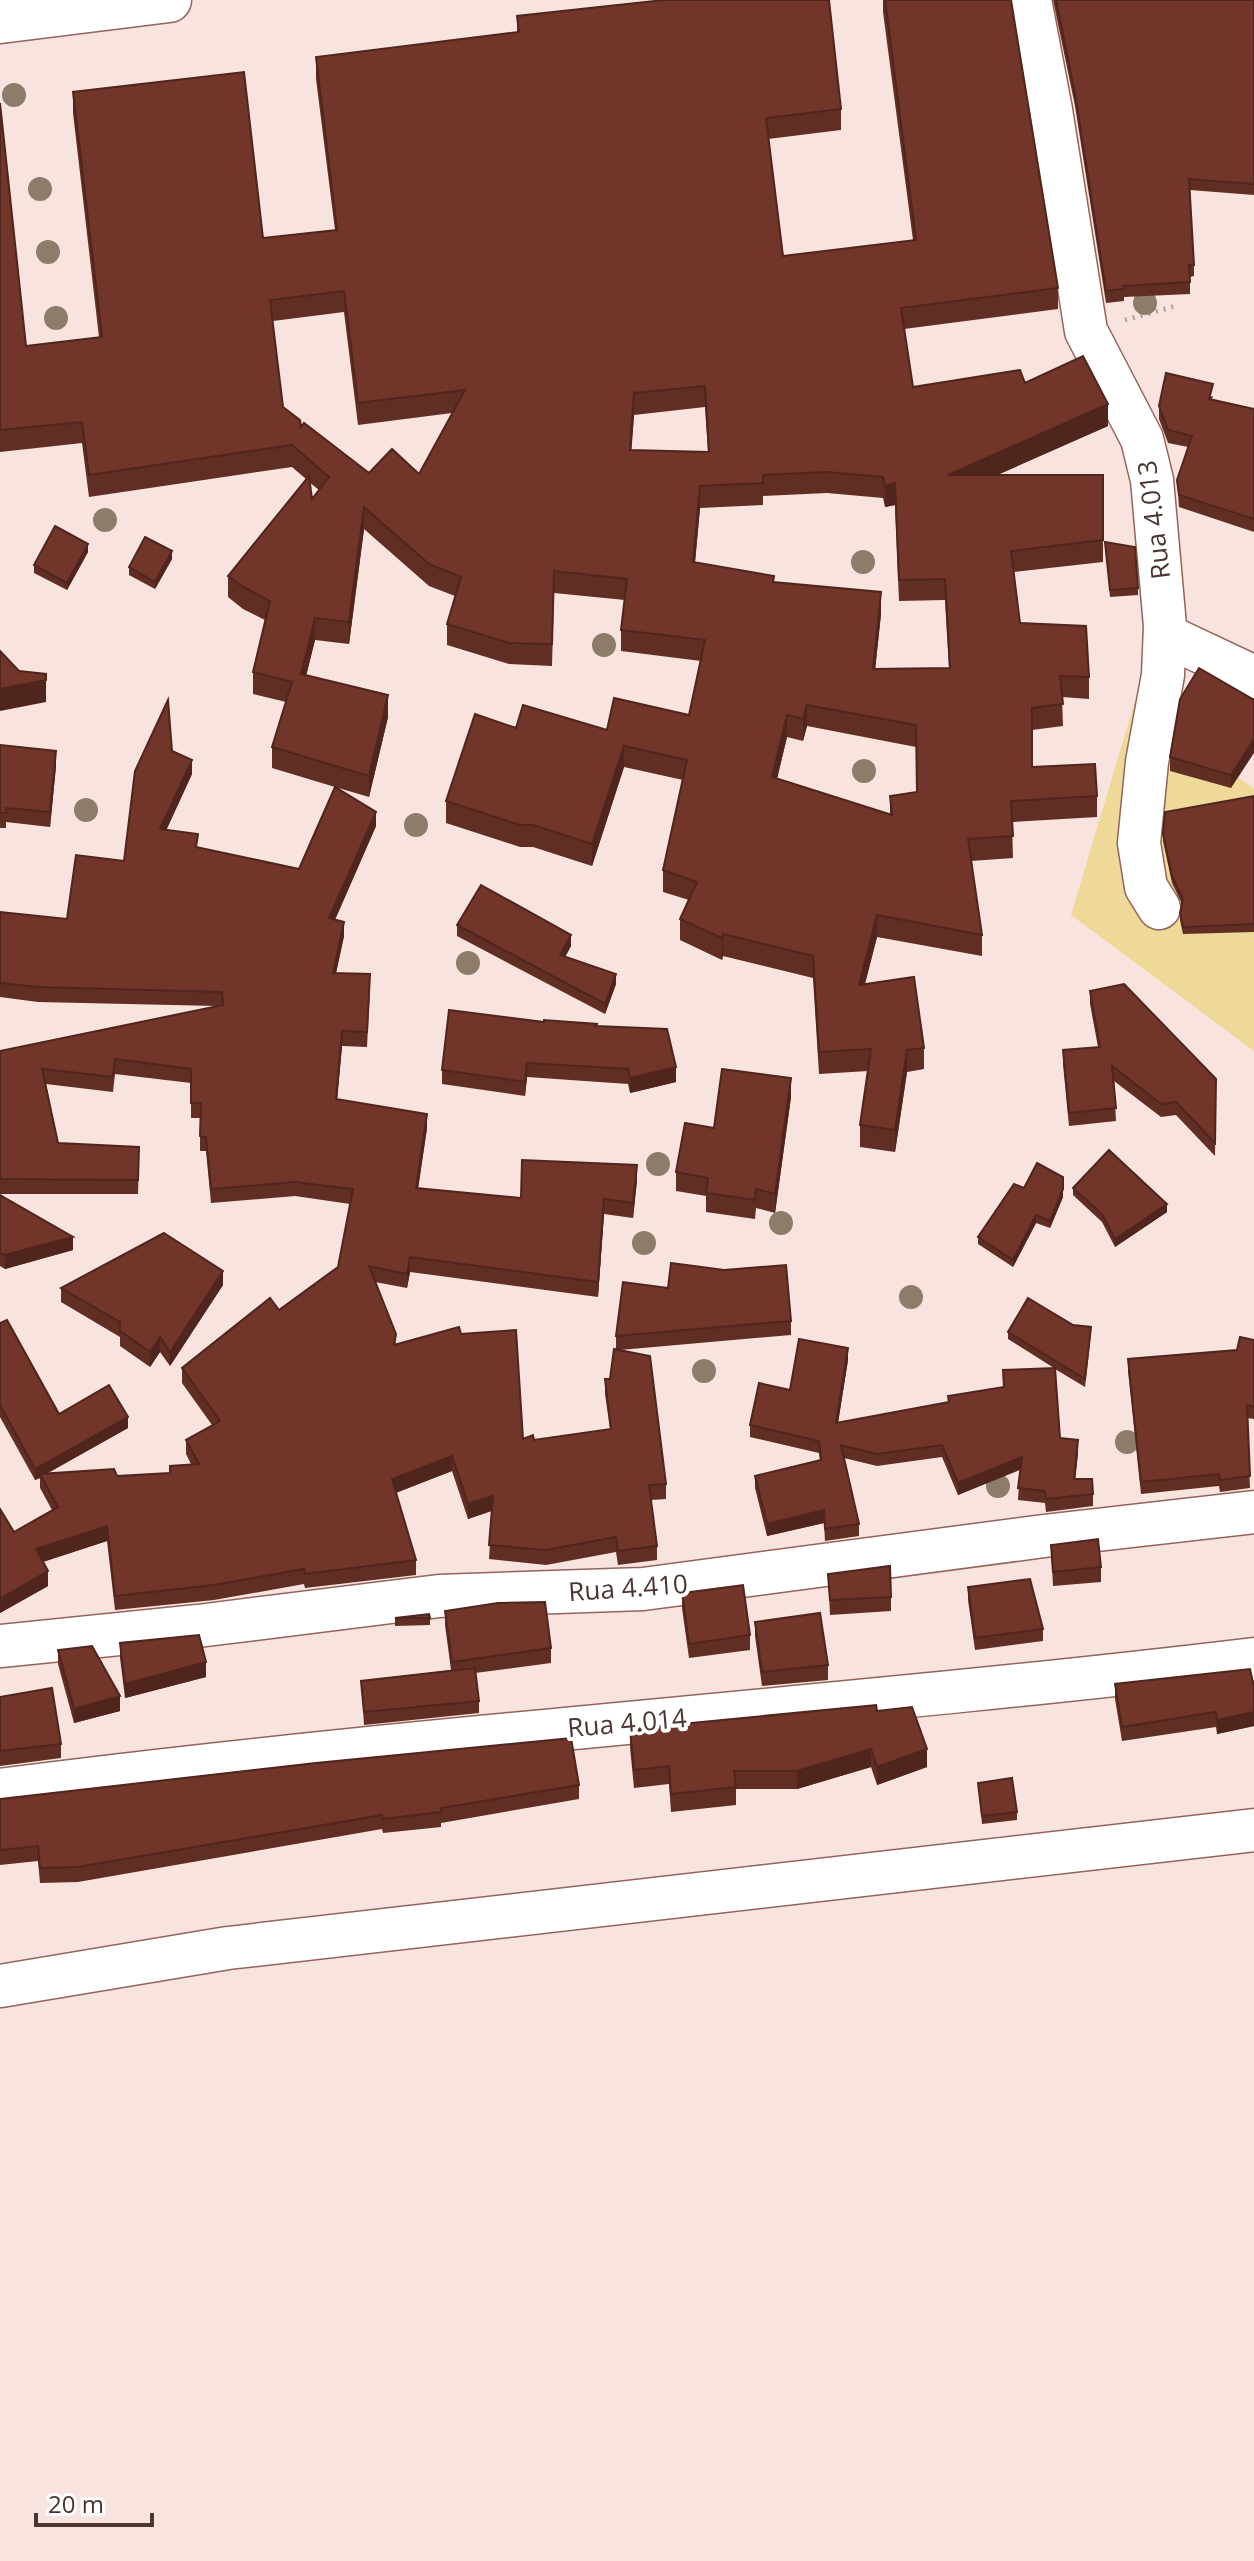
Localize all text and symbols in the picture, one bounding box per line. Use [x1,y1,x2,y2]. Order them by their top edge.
street label: Rua 4.013 [1128,459,1178,581]
street label: Rua 4.410 [567,1565,689,1609]
street label: Rua 4.014 [566,1699,688,1745]
scale bar [36,2477,152,2527]
text: 20 m [48,2487,104,2520]

